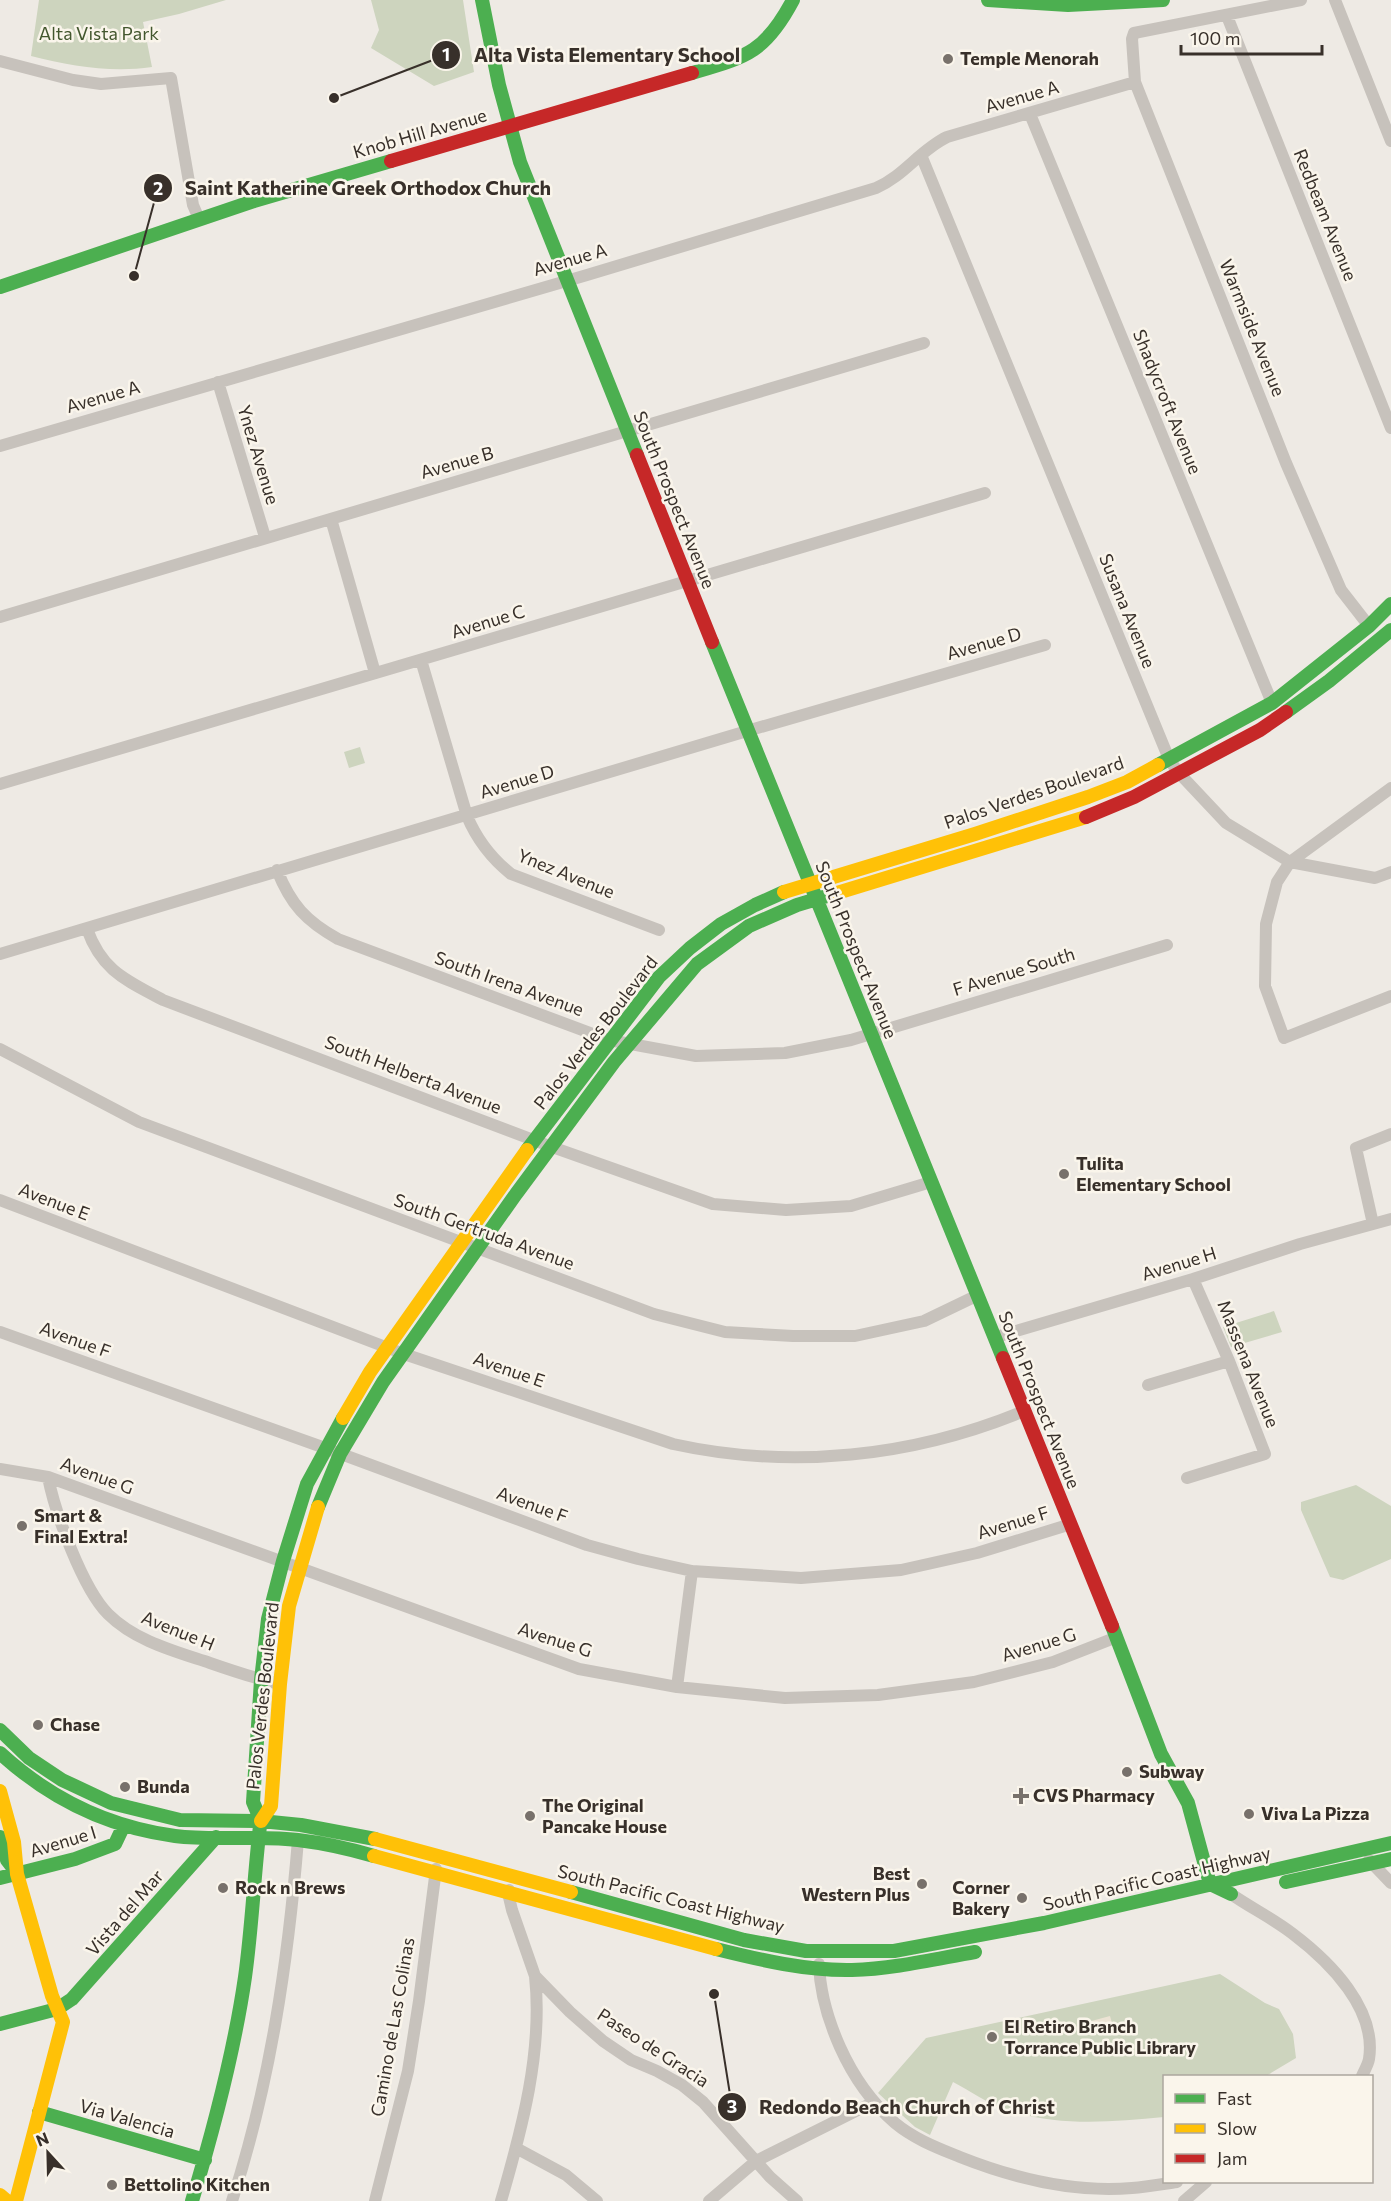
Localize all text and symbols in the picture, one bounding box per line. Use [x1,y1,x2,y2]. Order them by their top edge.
scale bar [1181,18,1322,56]
park label: Alta Vista Park [39,22,159,44]
text: 100 m [1190,27,1240,49]
callout: Alta Vista Elementary School [431,36,752,74]
text: Alta Vista Elementary School [474,42,740,66]
text: 1 [442,43,450,65]
place label: Temple Menorah [960,47,1099,69]
marker: Temple Menorah [941,52,955,66]
street label: Avenue A [982,75,1061,117]
street label: Knob Hill Avenue [350,103,489,163]
street label: Redbeam Avenue [1289,146,1362,284]
callout: Saint Katherine Greek Orthodox Church [143,169,563,207]
text: Saint Katherine Greek Orthodox Church [185,175,551,199]
text: 2 [153,177,163,199]
street label: Avenue A [530,238,609,280]
street label: Warmside Avenue [1215,256,1290,399]
street label: Shadycroft Avenue [1129,326,1207,477]
street label: Avenue A [63,375,142,417]
street label: Ynez Avenue [233,402,285,507]
street label: South Prospect Avenue [629,408,721,592]
street label: Avenue B [418,441,496,483]
street label: Susana Avenue [1095,550,1161,671]
street label: Avenue C [448,599,527,643]
street label: Avenue D [944,622,1024,664]
street label: Palos Verdes Boulevard [941,751,1126,833]
street label: Avenue D [477,759,557,803]
street label: Ynez Avenue [515,844,618,903]
street label: South Prospect Avenue [811,858,903,1042]
street label: F Avenue South [950,942,1077,1000]
street label: South Irena Avenue [432,946,587,1020]
street label: Palos Verdes Boulevard [529,951,662,1113]
street label: South Helberta Avenue [322,1030,505,1118]
place label: Tulita Elementary School [1076,1152,1231,1195]
marker: Tulita Elementary School [1057,1167,1071,1181]
street label: Avenue E [16,1178,93,1225]
street label: South Gertruda Avenue [391,1188,578,1274]
street label: Avenue H [1139,1241,1219,1285]
street label: Massena Avenue [1213,1297,1285,1431]
street label: South Prospect Avenue [994,1308,1086,1492]
street label: Avenue F [37,1316,114,1362]
street label: Avenue E [471,1347,548,1392]
street label: Avenue G [58,1452,137,1499]
street label: Avenue F [494,1481,571,1527]
street label: Avenue F [974,1501,1051,1543]
place label: Smart & Final Extra! [34,1504,128,1547]
marker: Smart & Final Extra! [15,1519,29,1533]
street label: Palos Verdes Boulevard [241,1601,283,1791]
street label: Avenue H [139,1605,218,1655]
street label: Avenue G [515,1617,595,1661]
street label: Avenue G [999,1622,1079,1666]
place label: Chase [50,1713,100,1735]
marker: Chase [31,1718,45,1732]
place label: Subway [1139,1760,1204,1782]
marker: Subway [1120,1765,1134,1779]
place label: Bunda [137,1775,190,1797]
marker: Bunda [118,1780,132,1794]
place label: CVS Pharmacy [1033,1784,1155,1806]
marker: CVS Pharmacy [1014,1789,1028,1803]
place label: The Original Pancake House [542,1794,667,1837]
place label: Viva La Pizza [1261,1802,1369,1824]
marker: Viva La Pizza [1242,1807,1256,1821]
marker: The Original Pancake House [523,1809,537,1823]
street label: Avenue I [27,1821,99,1862]
street label: South Pacific Coast Highway [1041,1841,1273,1915]
street label: South Pacific Coast Highway [556,1859,787,1937]
place label: Best Western Plus [801,1862,910,1905]
street label: Vista del Mar [81,1865,168,1960]
place label: Rock n Brews [235,1876,345,1898]
place label: Corner Bakery [952,1876,1011,1919]
marker: Best Western Plus [915,1877,929,1891]
marker: Rock n Brews [216,1881,230,1895]
marker: Corner Bakery [1015,1891,1029,1905]
street label: Camino de Las Colinas [365,1936,419,2118]
street label: Paseo de Gracia [594,2003,713,2091]
place label: El Retiro Branch Torrance Public Library [1004,2015,1196,2058]
marker: El Retiro Branch Torrance Public Library [985,2030,999,2044]
legend [1163,2075,1373,2183]
text: Fast [1217,2087,1252,2109]
callout: Redondo Beach Church of Christ [717,2088,1067,2126]
street label: Via Valencia [77,2094,177,2142]
text: Redondo Beach Church of Christ [759,2094,1055,2118]
text: 3 [727,2095,737,2117]
text: Slow [1217,2117,1257,2139]
north arrow [18,2123,78,2183]
text: N [33,2128,51,2150]
text: Jam [1217,2147,1247,2169]
place label: Bettolino Kitchen [124,2173,270,2195]
marker: Bettolino Kitchen [105,2178,119,2192]

